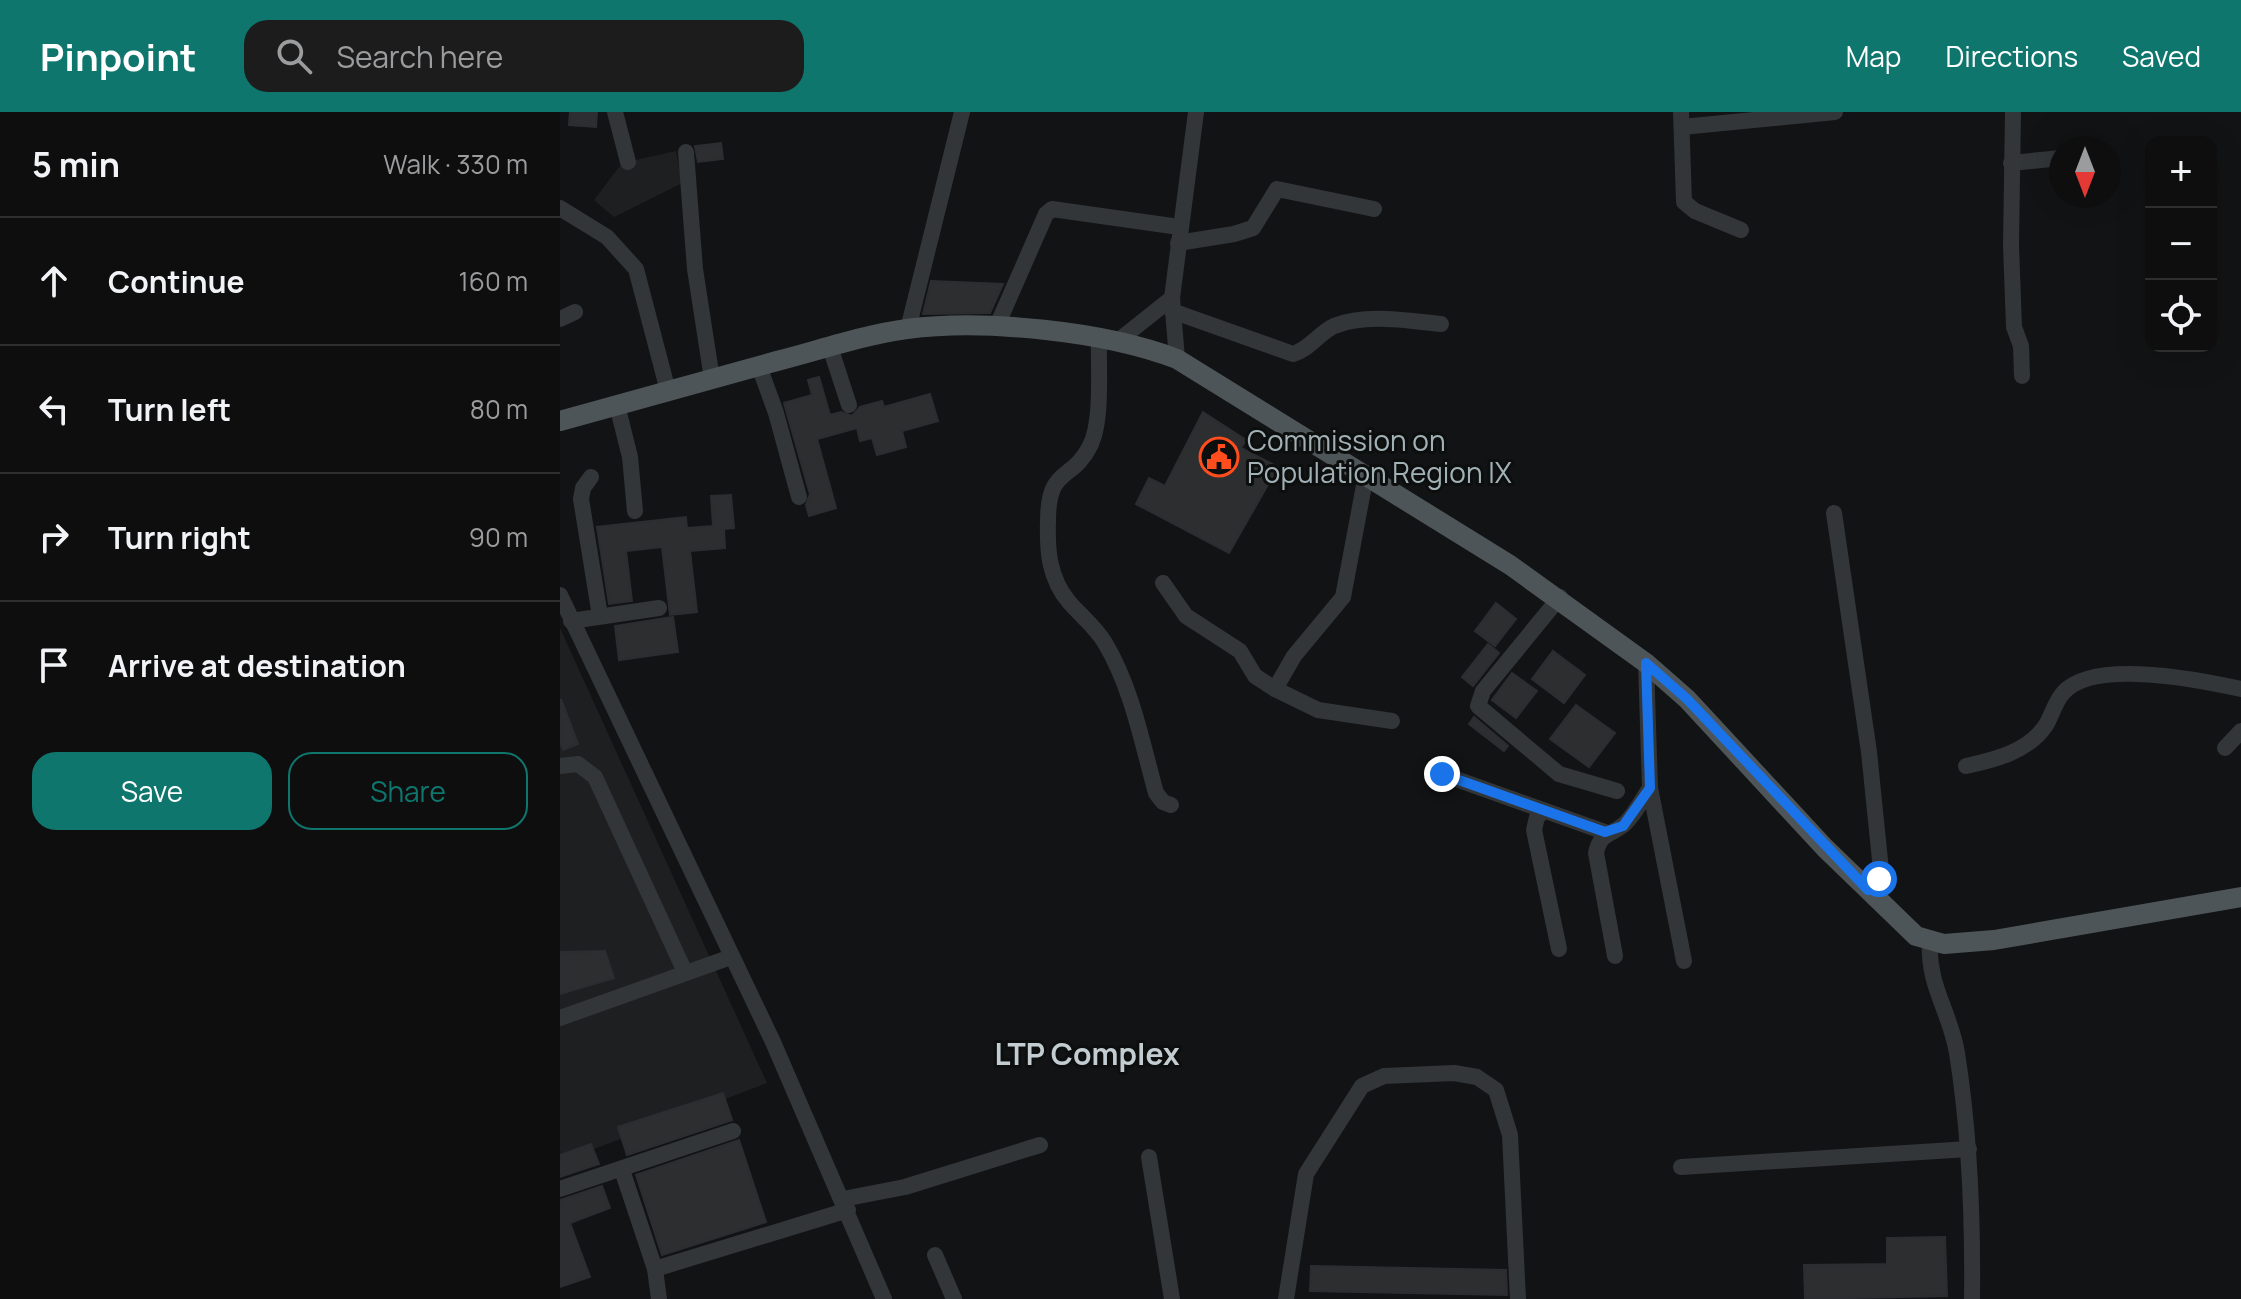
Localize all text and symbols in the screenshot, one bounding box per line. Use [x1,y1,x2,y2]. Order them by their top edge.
search box [244,20,804,92]
text: Pinpoint [40,30,196,82]
icon: search [272,34,316,78]
text: Search here [336,36,503,77]
text: Map [1846,37,1901,75]
text: Directions [1945,37,2078,75]
text: Saved [2122,37,2201,75]
north arrow [2049,136,2121,208]
map controls [2145,136,2217,352]
button: + [2145,136,2217,208]
text: 5 min [32,141,120,187]
text: Walk · 330 m [383,146,528,182]
button: − [2145,208,2217,280]
icon: ahead [32,259,76,303]
text: Continue [108,261,244,302]
text: 160 m [459,263,528,299]
button: locate [2145,280,2217,352]
icon: left [32,387,76,431]
text: Turn left [108,389,231,430]
text: 80 m [470,391,528,427]
place label: Commission on Population Region IX [1247,421,1512,491]
public building icon: Commission on Population Region IX [1198,436,1240,478]
icon: right [32,515,76,559]
text: Turn right [108,517,251,558]
text: 90 m [469,519,528,555]
icon: arrive [32,643,76,687]
text: Arrive at destination [108,645,406,686]
button: Save [32,752,272,830]
button: Share [288,752,528,830]
route end [1424,756,1460,792]
route start [1861,861,1897,897]
district label: LTP Complex [995,1033,1180,1074]

